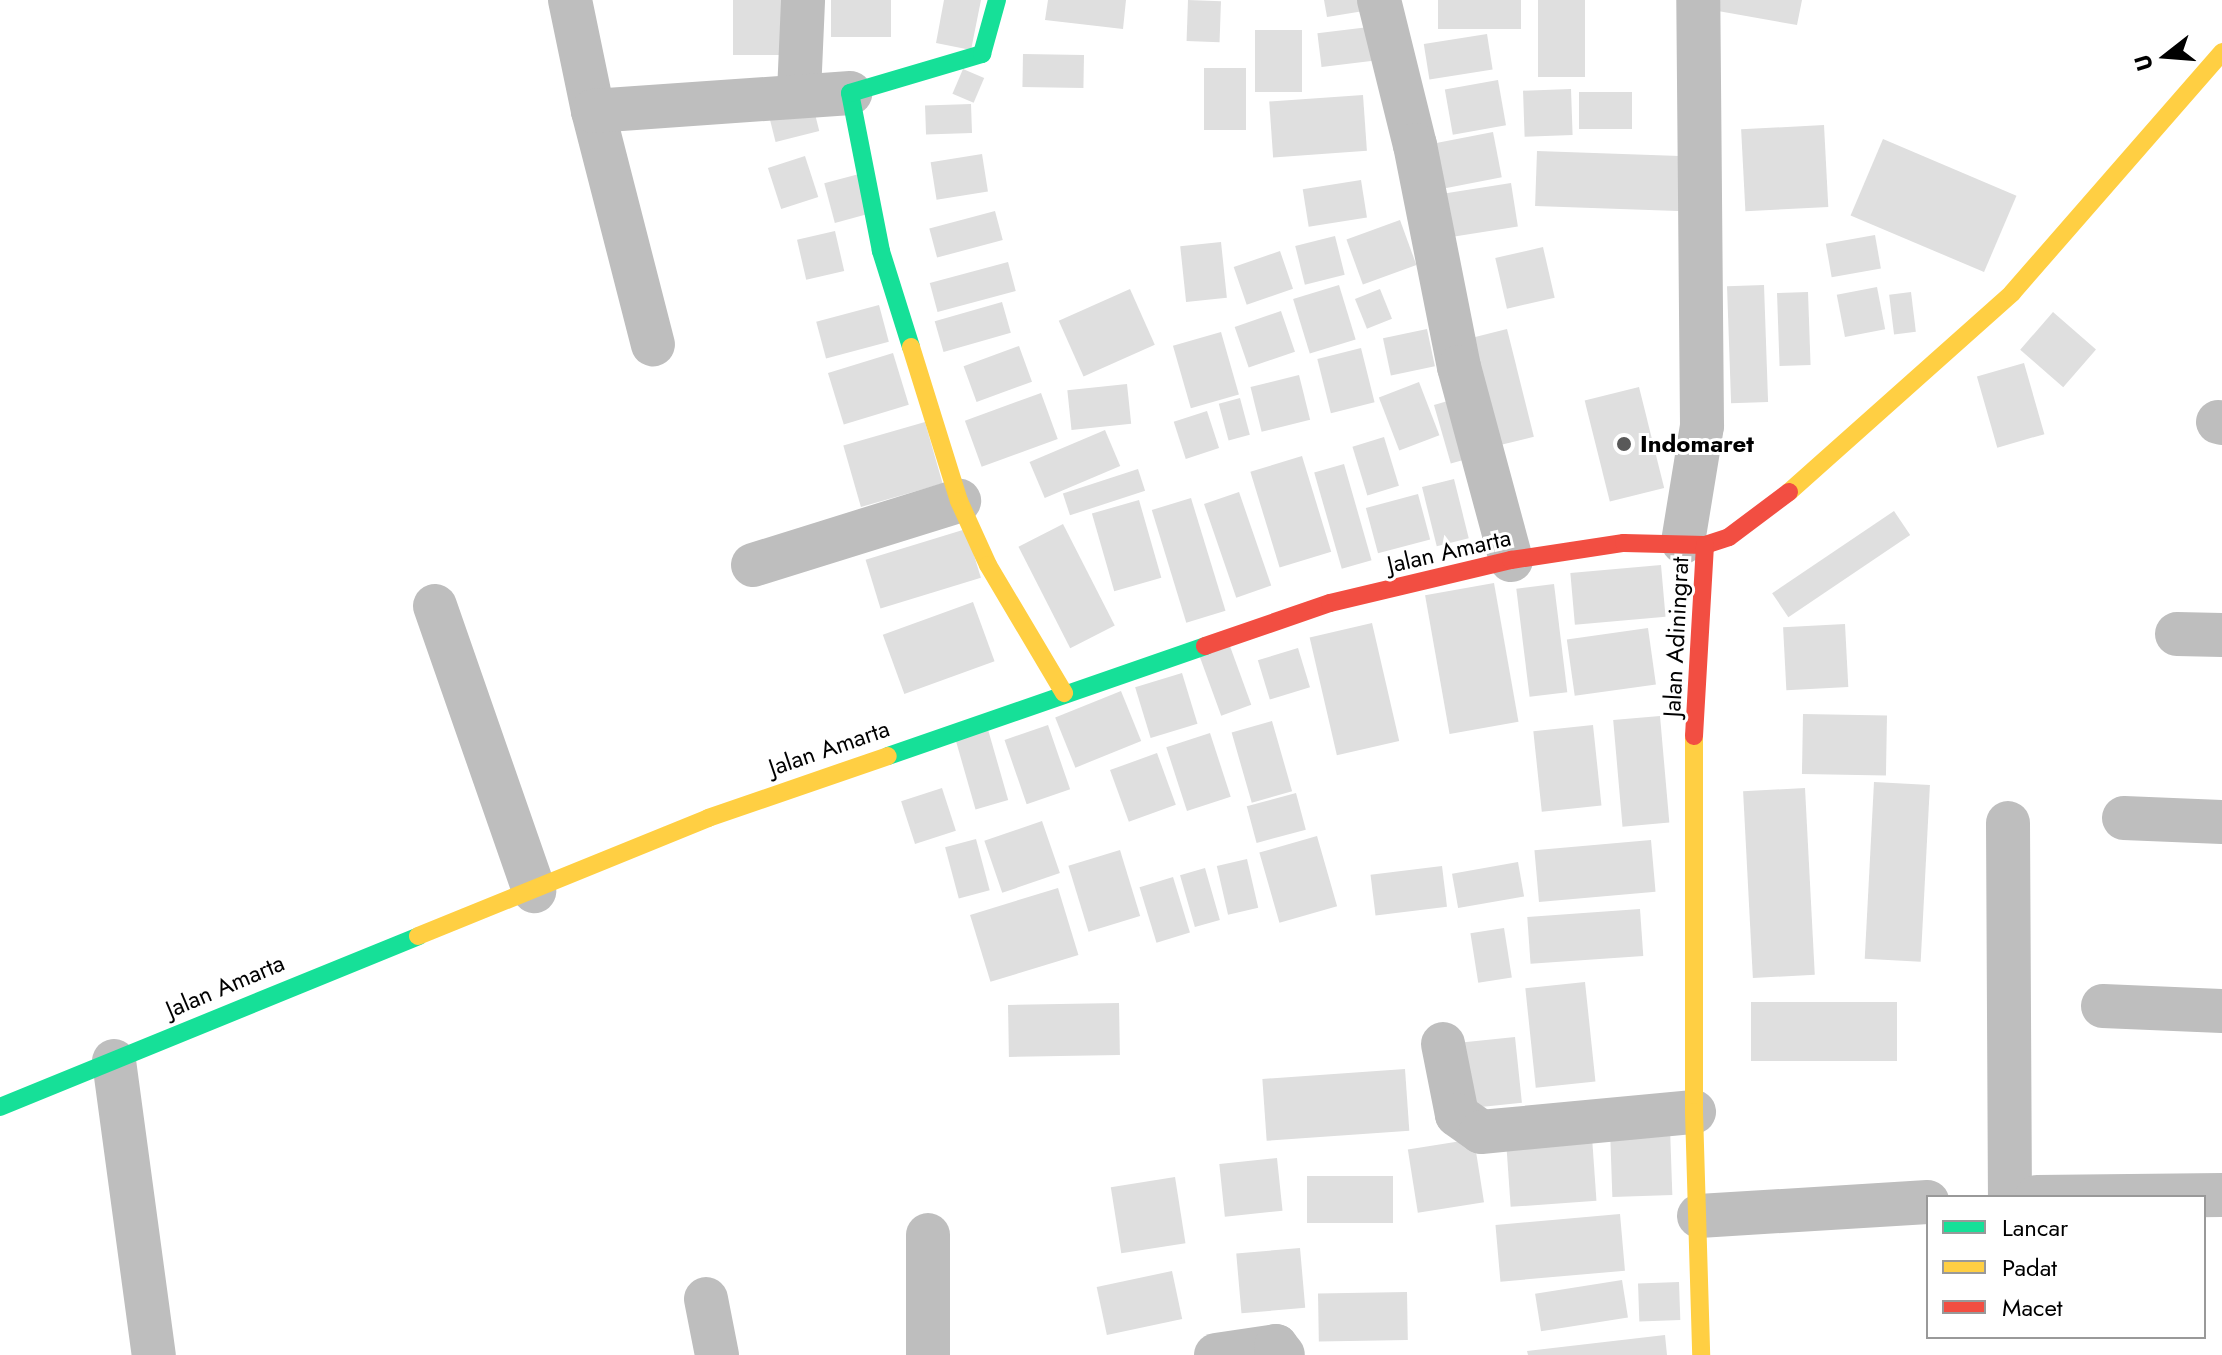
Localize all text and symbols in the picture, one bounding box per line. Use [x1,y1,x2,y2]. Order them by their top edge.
north arrow [2126,16,2206,96]
text: U [2125,51,2161,75]
place label: Indomaret [1640,430,1754,458]
marker: Indomaret [1615,435,1633,453]
street label: Jalan Amarta [1384,523,1514,579]
street label: Jalan Adiningrat [1657,556,1695,718]
street label: Jalan Amarta [765,714,893,782]
street label: Jalan Amarta [161,948,289,1024]
legend [1926,1195,2206,1339]
text: Lancar [2002,1210,2068,1245]
text: Padat [2002,1250,2057,1285]
text: Macet [2002,1290,2063,1325]

